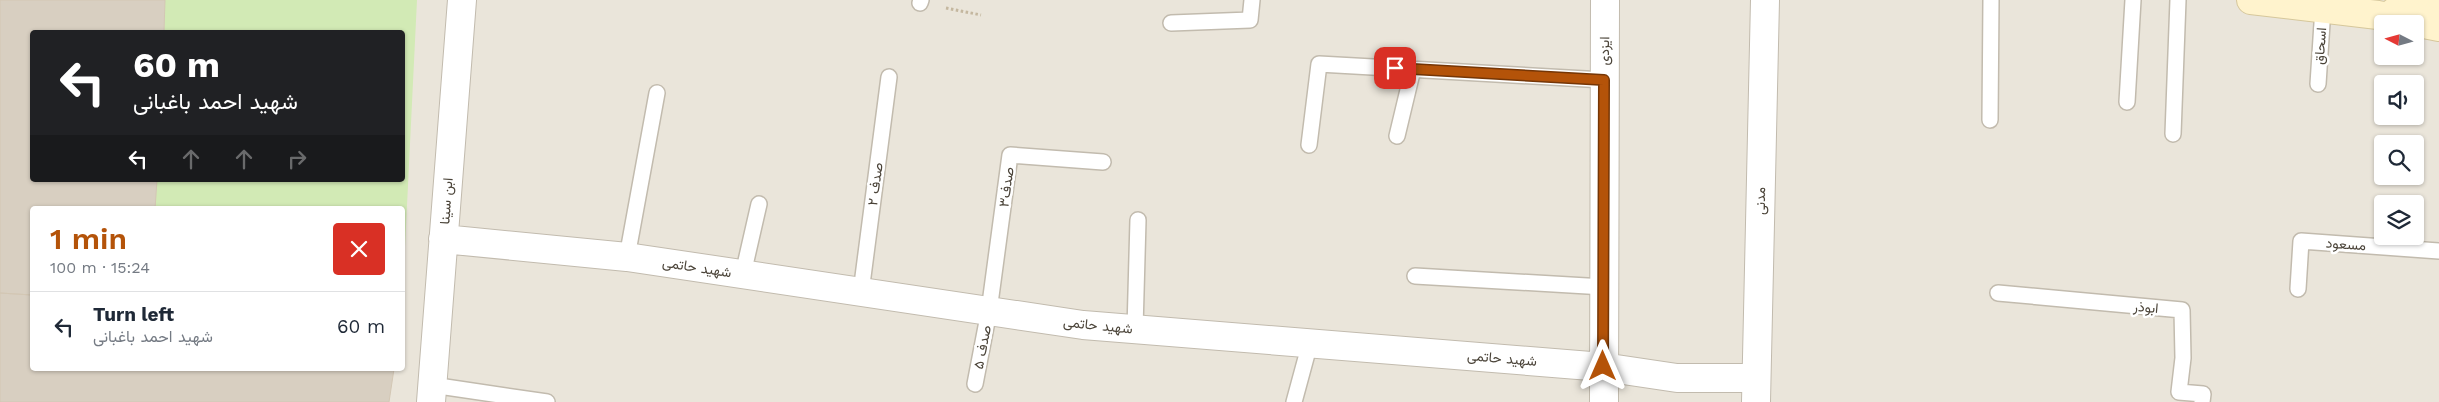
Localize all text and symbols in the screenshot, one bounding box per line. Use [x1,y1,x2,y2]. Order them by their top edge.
north arrow [2374,15,2424,65]
map controls [2374,15,2424,245]
street label: اسحاق [2311,27,2330,65]
street label: ایزدی [1596,36,1613,66]
text: 60 m [133,44,220,86]
pin [1374,47,1416,89]
icon: left [50,50,115,115]
icon: arrive [1381,54,1409,82]
button: sound [2374,75,2424,125]
text: شهید احمد باغبانی [133,89,298,114]
button: search [2374,135,2424,185]
icon: left [124,145,152,173]
icon: ahead [177,145,205,173]
icon: ahead [230,145,258,173]
icon: right [283,145,311,173]
street label: صدف ۲ [864,161,886,207]
street label: صدف۳ [995,166,1017,208]
street label: ابن سینا [436,177,457,225]
street label: مدنی [1752,187,1769,215]
button: layers [2374,195,2424,245]
text: 1 min [50,221,127,256]
button: close [333,223,385,275]
street label: مسعود [2325,235,2367,254]
street label: شهید حاتمی [661,254,733,281]
text: 100 m · 15:24 [50,258,150,277]
street label: ابوذر [2132,298,2159,317]
text: Turn left [93,303,174,326]
icon: left [50,313,78,341]
street label: شهید حاتمی [1062,313,1134,338]
text: 60 m [337,315,385,338]
street label: صدف ۵ [970,323,994,370]
text: شهید احمد باغبانی [93,327,213,346]
position arrow [1576,339,1628,391]
street label: شهید حاتمی [1466,347,1538,370]

